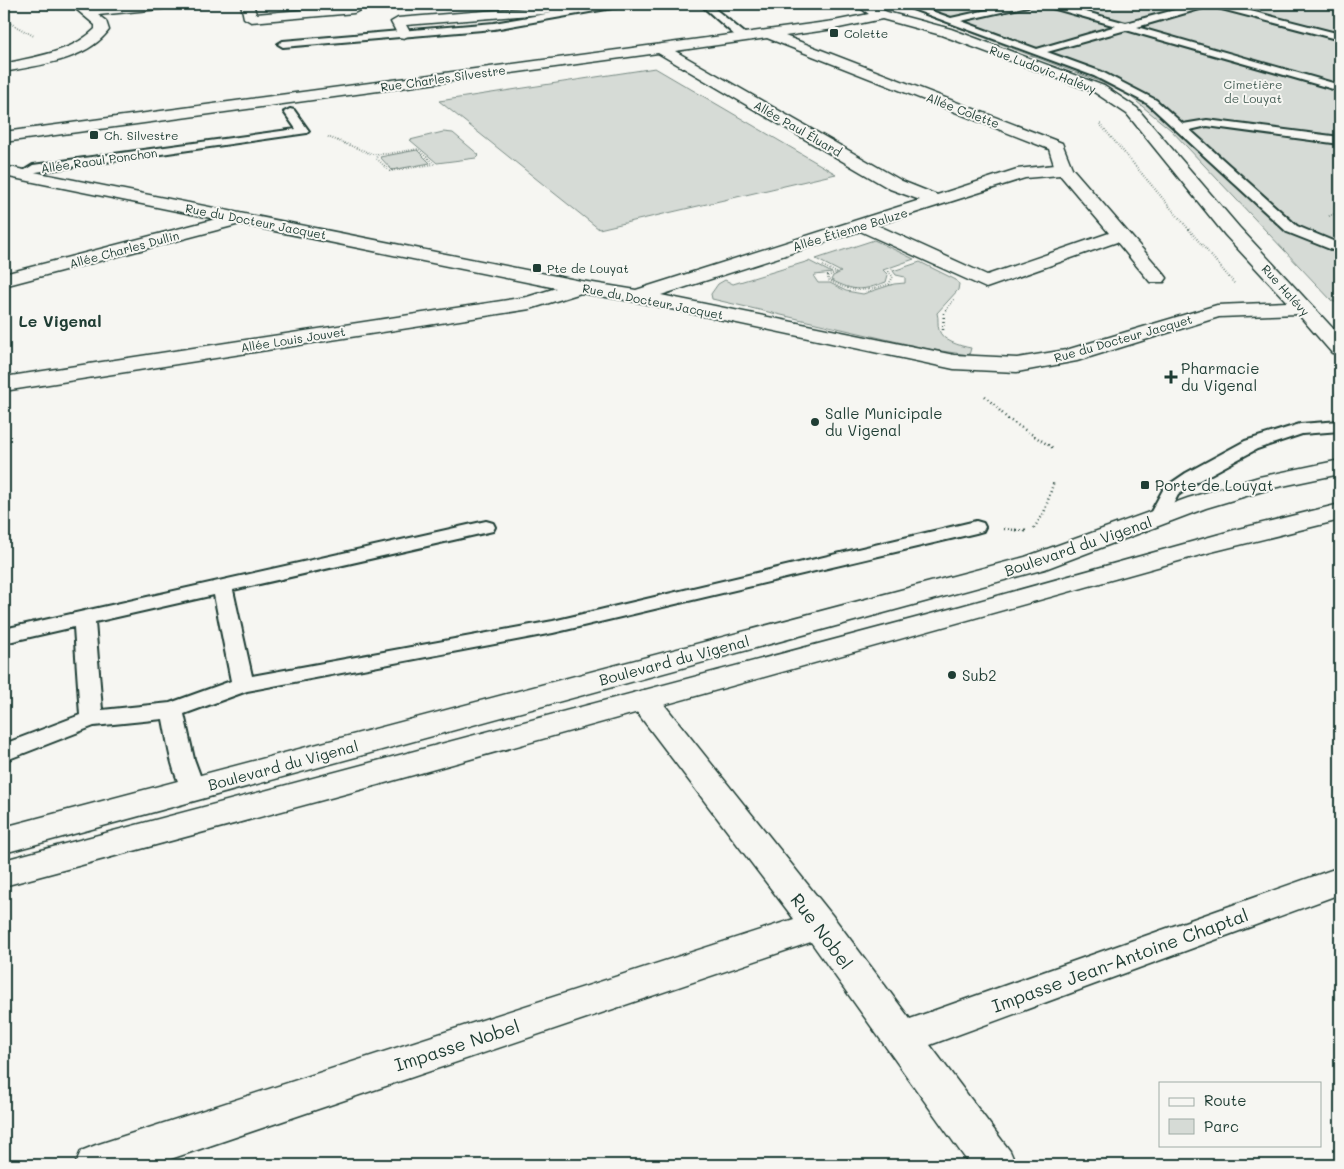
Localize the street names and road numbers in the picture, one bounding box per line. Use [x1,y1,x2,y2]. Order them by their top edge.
street label: Rue Ludovic Halévy [987,41,1099,97]
street label: Rue Charles Silvestre [379,61,507,95]
street label: Allée Colette [924,89,1002,131]
street label: Allée Paul Éluard [751,96,845,160]
street label: Allée Raoul Ponchon [40,144,158,176]
street label: Rue du Docteur Jacquet [184,199,328,243]
street label: Allée Étienne Baluze [791,204,909,254]
street label: Allée Charles Dullin [67,227,181,271]
street label: Rue Halévy [1259,261,1313,319]
street label: Rue du Docteur Jacquet [581,279,725,323]
street label: Rue du Docteur Jacquet [1052,311,1194,365]
street label: Allée Louis Jouvet [240,323,346,355]
street label: Boulevard du Vigenal [1002,511,1154,581]
street label: Boulevard du Vigenal [597,630,751,690]
street label: Boulevard du Vigenal [206,735,360,795]
street label: Rue Nobel [786,888,858,974]
street label: Impasse Jean-Antoine Chaptal [989,902,1251,1018]
street label: Impasse Nobel [391,1013,523,1077]

